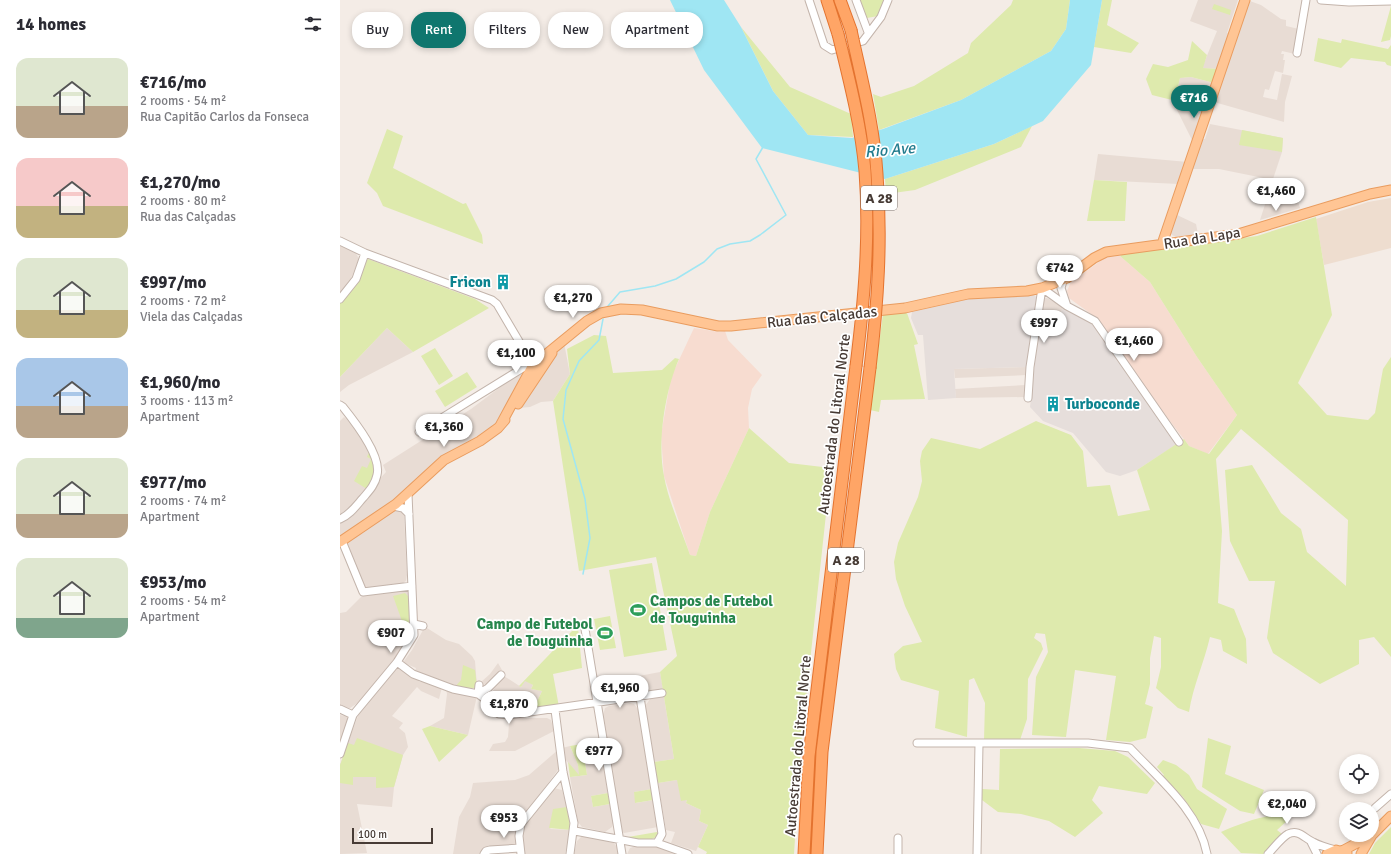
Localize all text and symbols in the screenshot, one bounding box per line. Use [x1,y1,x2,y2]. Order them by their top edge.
chip: Buy [352,12,403,48]
chip: Rent [411,12,466,48]
chip: Filters [474,12,540,48]
chip: New [548,12,603,48]
chip: Apartment [611,12,703,48]
icon: filters [302,13,324,35]
text: 14 homes [16,14,86,35]
text: €716/mo [140,72,206,93]
icon: home [48,74,96,122]
pin: €716 [1170,85,1218,119]
text: €716 [1180,90,1208,106]
text: 2 rooms · 54 m² [140,93,226,109]
text: Rua Capitão Carlos da Fonseca [140,109,309,125]
water label: Rio Ave [864,138,917,162]
text: €1,270/mo [140,172,220,193]
icon: home [48,174,96,222]
pin: €1,460 [1243,178,1309,212]
text: €1,460 [1257,183,1295,199]
road number: A 28 [861,186,897,210]
text: 2 rooms · 80 m² [140,193,226,209]
text: Rua das Calçadas [140,209,236,225]
street label: Rua da Lapa [1162,223,1242,253]
pin: €742 [1036,255,1084,289]
text: €742 [1046,260,1074,276]
text: €997/mo [140,272,206,293]
place label: Fricon [450,273,491,291]
building icon: Fricon [494,273,512,291]
icon: home [48,274,96,322]
pin: €1,270 [540,285,606,319]
text: €1,270 [554,290,592,306]
text: 2 rooms · 72 m² [140,293,226,309]
street label: Rua das Calçadas [766,302,878,332]
text: Viela das Calçadas [140,309,243,325]
pin: €997 [1020,310,1068,344]
text: €997 [1030,315,1058,331]
pin: €1,460 [1101,328,1167,362]
street label: Autoestrada do Litoral Norte [814,333,854,515]
text: €1,460 [1115,333,1153,349]
pin: €1,100 [483,340,549,374]
text: €1,100 [497,345,535,361]
text: €1,960/mo [140,372,220,393]
icon: home [48,374,96,422]
text: 3 rooms · 113 m² [140,393,233,409]
building icon: Turboconde [1044,395,1062,413]
place label: Turboconde [1065,395,1140,413]
text: Apartment [140,409,200,425]
pin: €1,360 [411,414,477,448]
text: €1,360 [425,419,463,435]
text: €977/mo [140,472,206,493]
icon: home [48,474,96,522]
text: 2 rooms · 74 m² [140,493,226,509]
text: Apartment [140,509,200,525]
road number: A 28 [828,548,864,572]
text: €953/mo [140,572,206,593]
icon: home [48,574,96,622]
place label: Campos de Futebol de Touguinha [650,592,773,627]
text: 2 rooms · 54 m² [140,593,226,609]
sports icon: Campos de Futebol de Touguinha [629,601,647,619]
text: Apartment [140,609,200,625]
place label: Campo de Futebol de Touguinha [477,615,593,650]
pin: €907 [367,620,415,654]
sports icon: Campo de Futebol de Touguinha [596,624,614,642]
text: €907 [377,625,405,641]
street label: Autoestrada do Litoral Norte [781,655,815,837]
pin: €1,960 [587,675,653,709]
text: €1,960 [601,680,639,696]
pin: €1,870 [476,691,542,725]
text: €1,870 [490,696,528,712]
pin: €977 [575,738,623,772]
text: €977 [585,743,613,759]
map controls [1339,754,1379,842]
button: locate [1339,754,1379,794]
pin: €2,040 [1254,791,1320,825]
text: €2,040 [1268,796,1306,812]
button: layers [1339,802,1379,842]
pin: €953 [480,805,528,839]
text: €953 [490,810,518,826]
scale bar [352,826,433,845]
text: 100 m [358,828,387,841]

